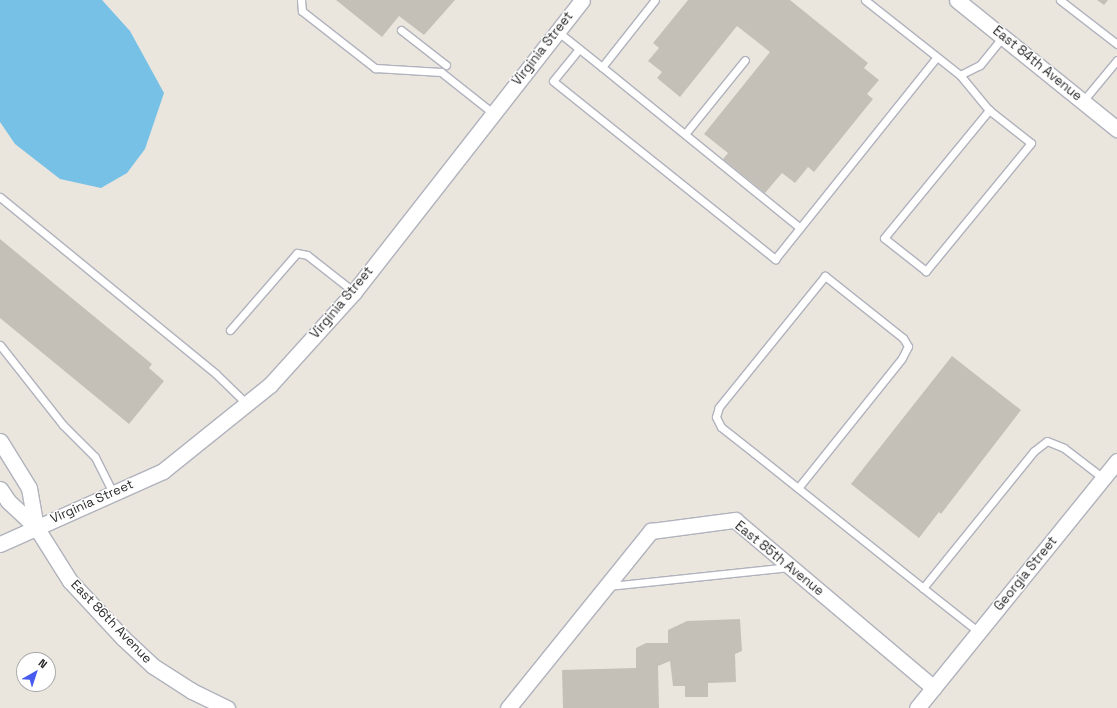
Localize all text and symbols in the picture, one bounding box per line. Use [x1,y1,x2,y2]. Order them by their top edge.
street label: Virginia Street [509,9,577,89]
street label: East 84th Avenue [989,23,1085,105]
street label: Virginia Street [307,264,377,342]
street label: Virginia Street [48,477,136,527]
street label: East 85th Avenue [731,518,827,600]
street label: Georgia Street [991,534,1061,614]
street label: East 86th Avenue [67,577,155,667]
north arrow [16,652,56,692]
text: N [36,656,50,671]

